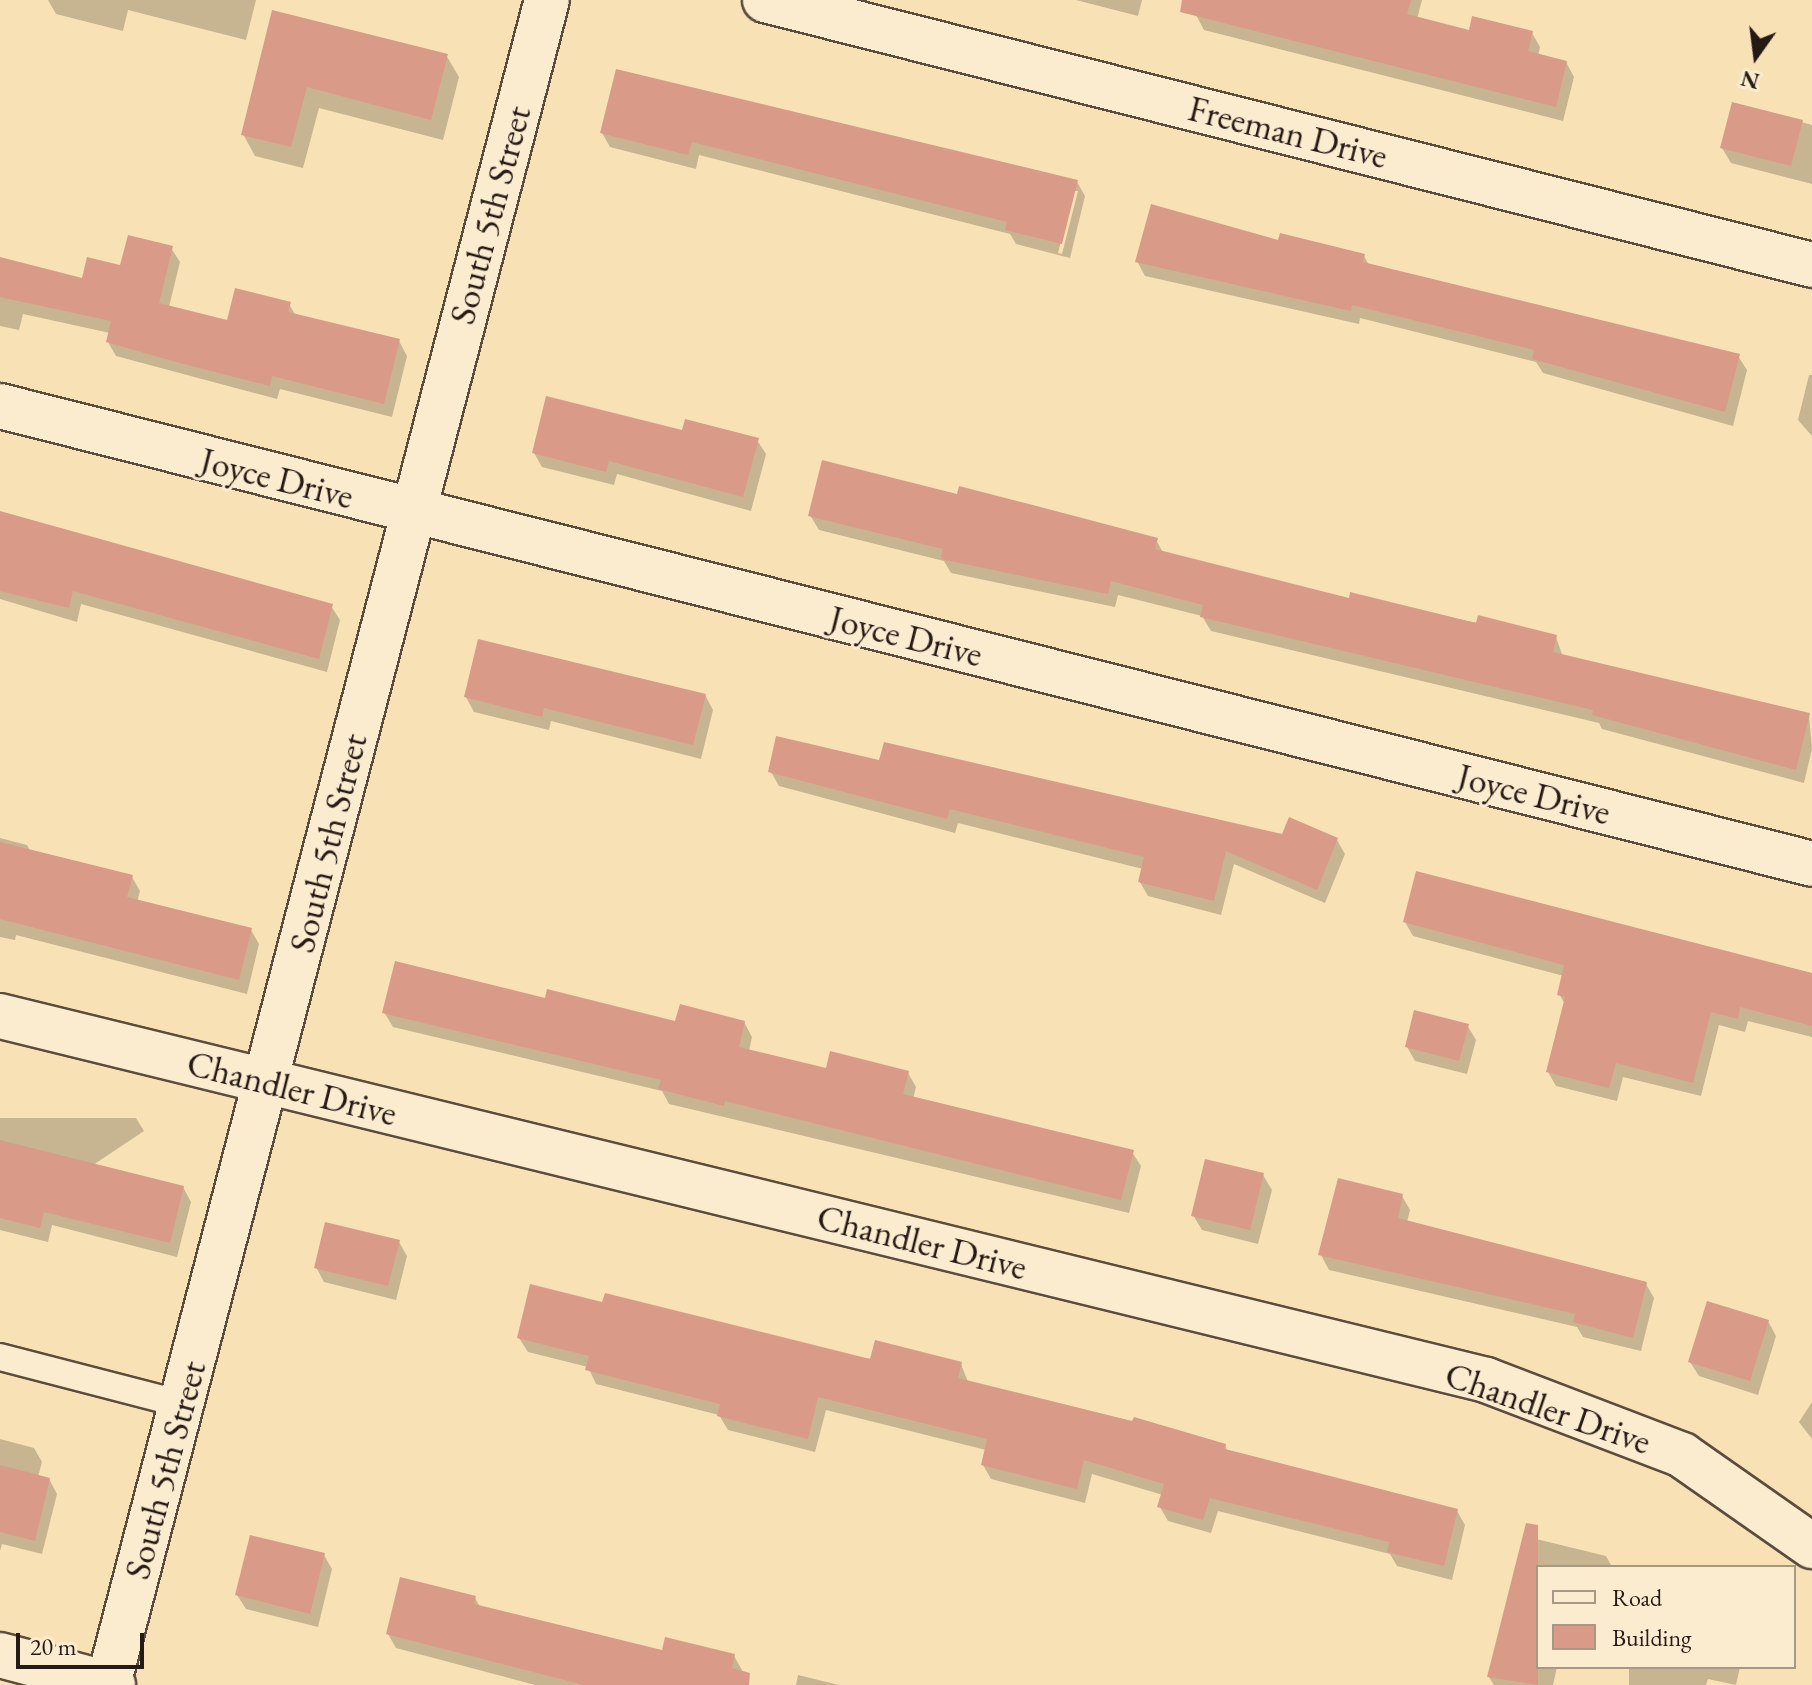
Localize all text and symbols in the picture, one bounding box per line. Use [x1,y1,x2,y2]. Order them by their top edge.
north arrow [1716,16,1796,96]
text: N [1738,64,1762,96]
street label: Freeman Drive [1184,86,1392,178]
street label: South 5th Street [440,101,540,329]
street label: Joyce Drive [196,438,358,518]
street label: Joyce Drive [825,596,987,676]
street label: South 5th Street [280,729,376,957]
street label: Joyce Drive [1453,754,1615,834]
street label: Chandler Drive [183,1041,401,1135]
street label: Chandler Drive [813,1195,1031,1289]
street label: Chandler Drive [1440,1353,1656,1463]
street label: South 5th Street [115,1356,215,1584]
legend [1536,1565,1796,1669]
text: Road [1612,1582,1662,1613]
scale bar [20,1617,148,1667]
text: Building [1612,1622,1692,1653]
text: 20 m [30,1631,77,1662]

